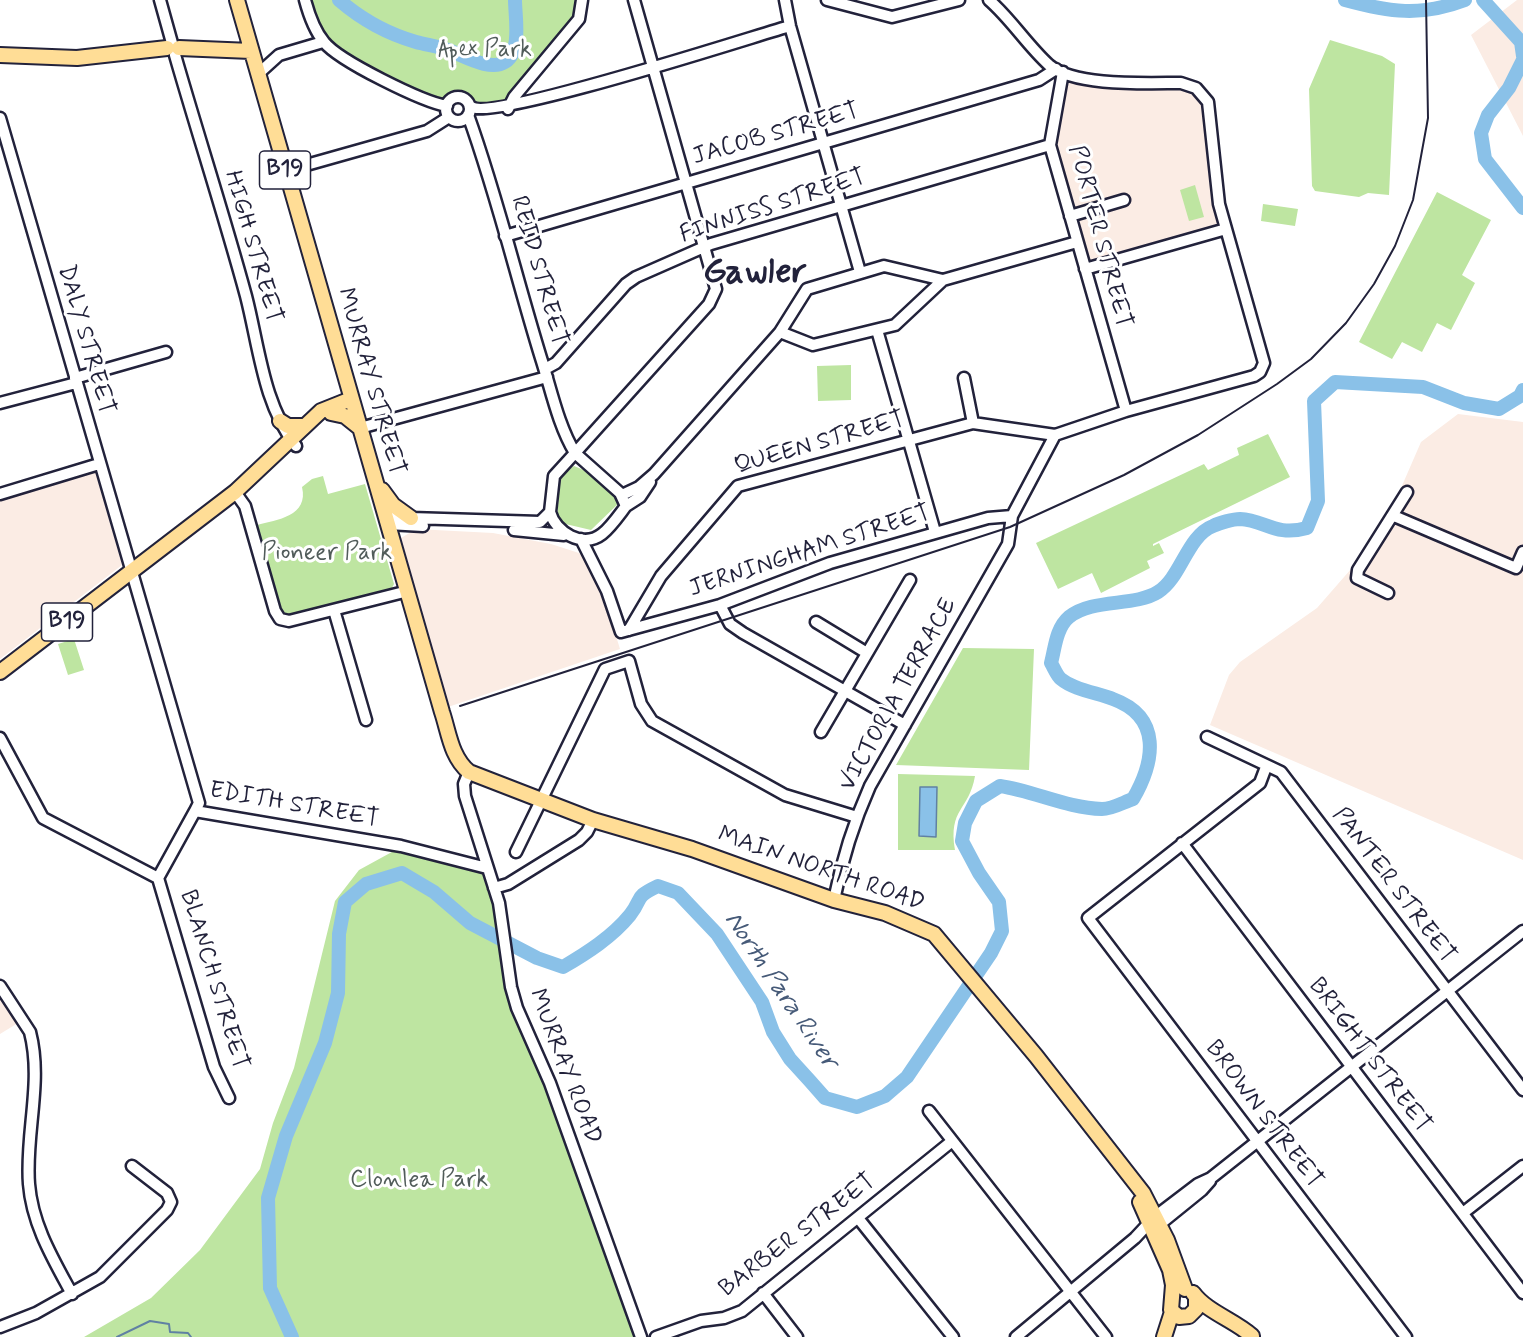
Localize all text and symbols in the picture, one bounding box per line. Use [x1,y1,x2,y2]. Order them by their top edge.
park label: Apex Park [438,37,532,65]
street label: JACOB STREET [689,97,863,173]
street label: PORTER STREET [1061,143,1137,331]
road number: B19 [260,151,310,189]
street label: FINNISS STREET [676,163,870,251]
street label: HIGH STREET [217,168,287,326]
street label: REID STREET [503,193,573,349]
district label: Gawler [703,252,807,296]
street label: DALY STREET [50,262,120,418]
street label: MURRAY STREET [329,285,411,479]
street label: QUEEN STREET [731,406,909,482]
street label: JERNINGHAM STREET [686,499,934,605]
park label: Pioneer Park [262,540,392,568]
street label: VICTORIA TERRACE [834,594,964,796]
road number: B19 [42,603,92,641]
street label: EDITH STREET [207,777,381,835]
street label: PANTER STREET [1325,802,1461,970]
street label: MAIN NORTH ROAD [714,821,928,919]
street label: BLANCH STREET [172,887,254,1073]
water label: North Para River [716,907,844,1075]
street label: BRIGHT STREET [1301,973,1437,1139]
street label: MURRAY ROAD [521,985,607,1149]
street label: BROWN STREET [1198,1035,1328,1195]
park label: Clonlea Park [350,1167,488,1195]
street label: BARBER STREET [714,1168,882,1304]

